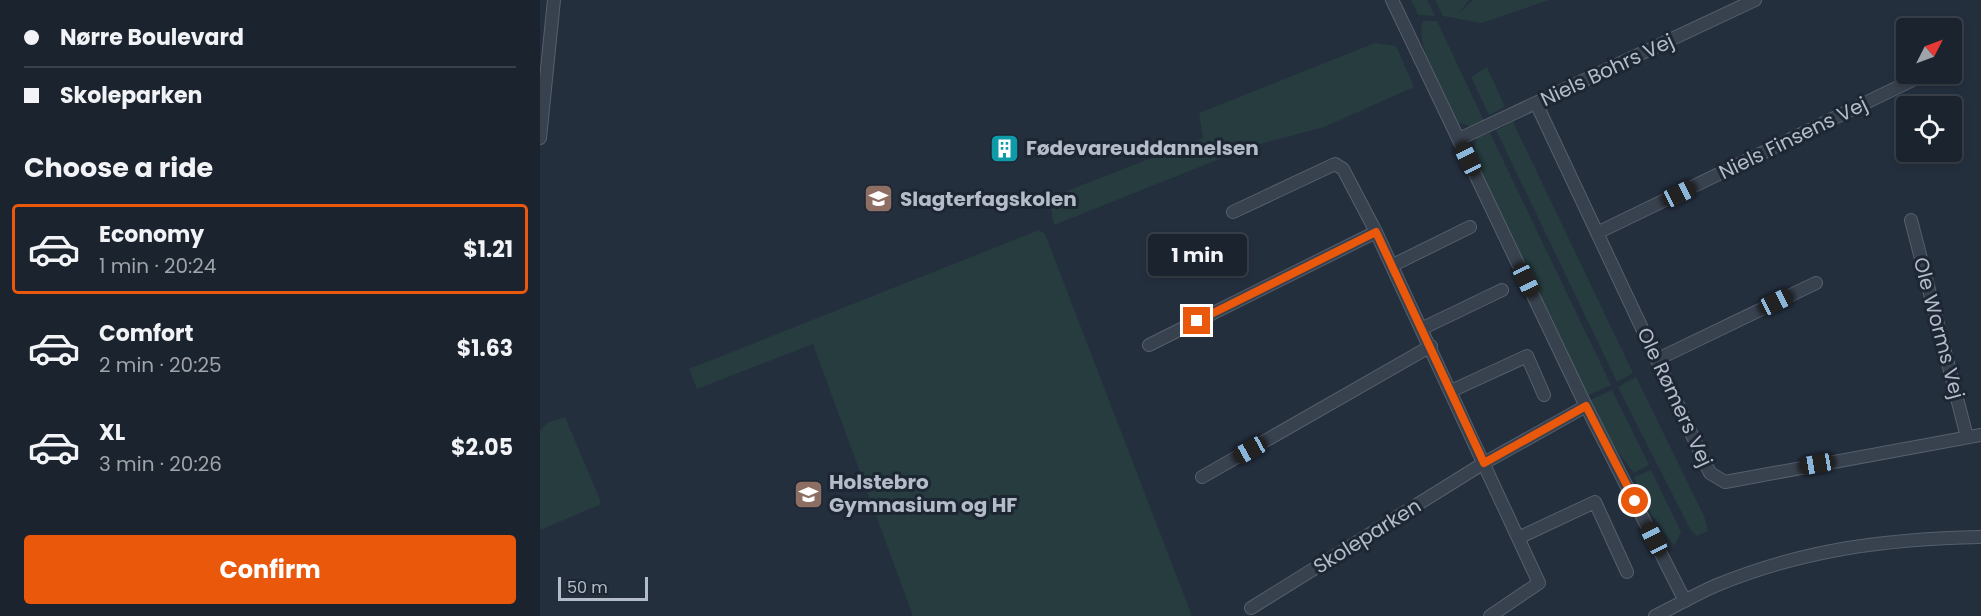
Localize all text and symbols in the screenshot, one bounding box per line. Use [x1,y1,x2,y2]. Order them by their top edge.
north arrow [1896,18,1962,84]
map controls [1896,18,1962,162]
text: Nørre Boulevard [60,22,244,53]
street label: Niels Bohrs Vej [1536,27,1678,113]
text: Skoleparken [60,80,202,111]
street label: Niels Finsens Vej [1714,90,1872,186]
button: locate [1896,96,1962,162]
building icon: Fødevareuddannelsen [989,132,1021,164]
place label: Fødevareuddannelsen [1026,134,1259,162]
car [1452,139,1484,179]
text: Choose a ride [24,149,213,186]
car [1659,178,1699,210]
school or university icon: Slagterfagskolen [863,183,895,215]
place label: Slagterfagskolen [900,185,1077,213]
text: Economy [99,219,204,250]
icon: car [27,222,81,276]
text: $1.21 [463,234,513,265]
callout: 1 min [1148,234,1246,276]
text: 1 min [1171,241,1224,269]
text: 1 min · 20:24 [99,252,216,280]
street label: Ole Worms Vej [1907,254,1971,402]
car [1510,260,1542,300]
car [1756,286,1796,318]
route end [1183,307,1210,334]
text: Comfort [99,318,193,349]
icon: car [27,321,81,375]
street label: Ole Rømers Vej [1631,323,1719,471]
text: $1.63 [457,333,513,364]
text: 2 min · 20:25 [99,351,221,379]
text: XL [99,417,125,448]
icon: car [27,420,81,474]
text: $2.05 [451,432,513,463]
car [1230,433,1270,467]
text: 3 min · 20:26 [99,450,222,478]
car [1798,452,1836,476]
place label: Holstebro Gymnasium og HF [829,468,1017,519]
school or university icon: Holstebro Gymnasium og HF [792,478,824,510]
route start [1621,487,1648,514]
street label: Skoleparken [1308,492,1426,580]
car [1638,519,1670,559]
button: Confirm [24,535,516,604]
scale bar [558,574,648,602]
text: 50 m [567,576,608,599]

